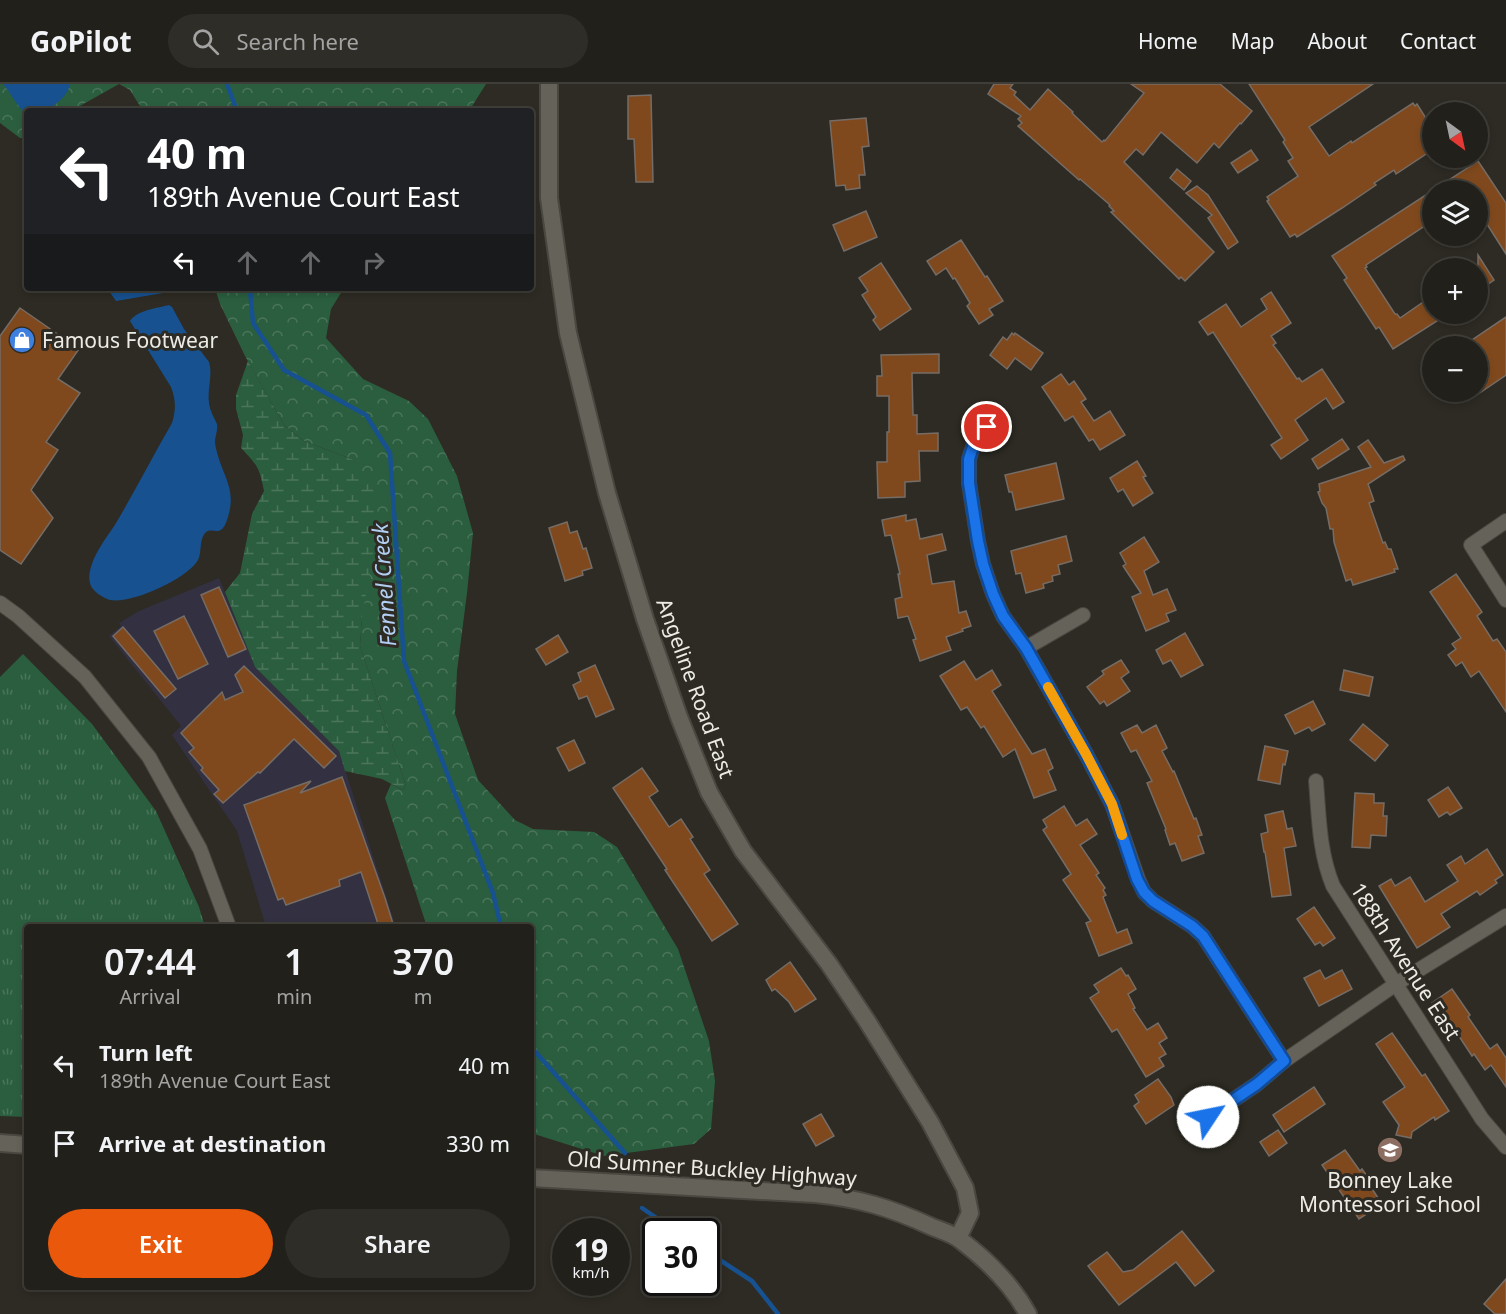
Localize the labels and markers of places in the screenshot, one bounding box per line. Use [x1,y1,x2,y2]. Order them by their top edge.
shop icon: Famous Footwear [7,325,37,355]
place label: Famous Footwear [42,326,219,354]
pin [961,401,1012,452]
school or university icon: Bonney Lake Montessori School [1375,1135,1405,1165]
place label: Bonney Lake Montessori School [1299,1166,1481,1218]

